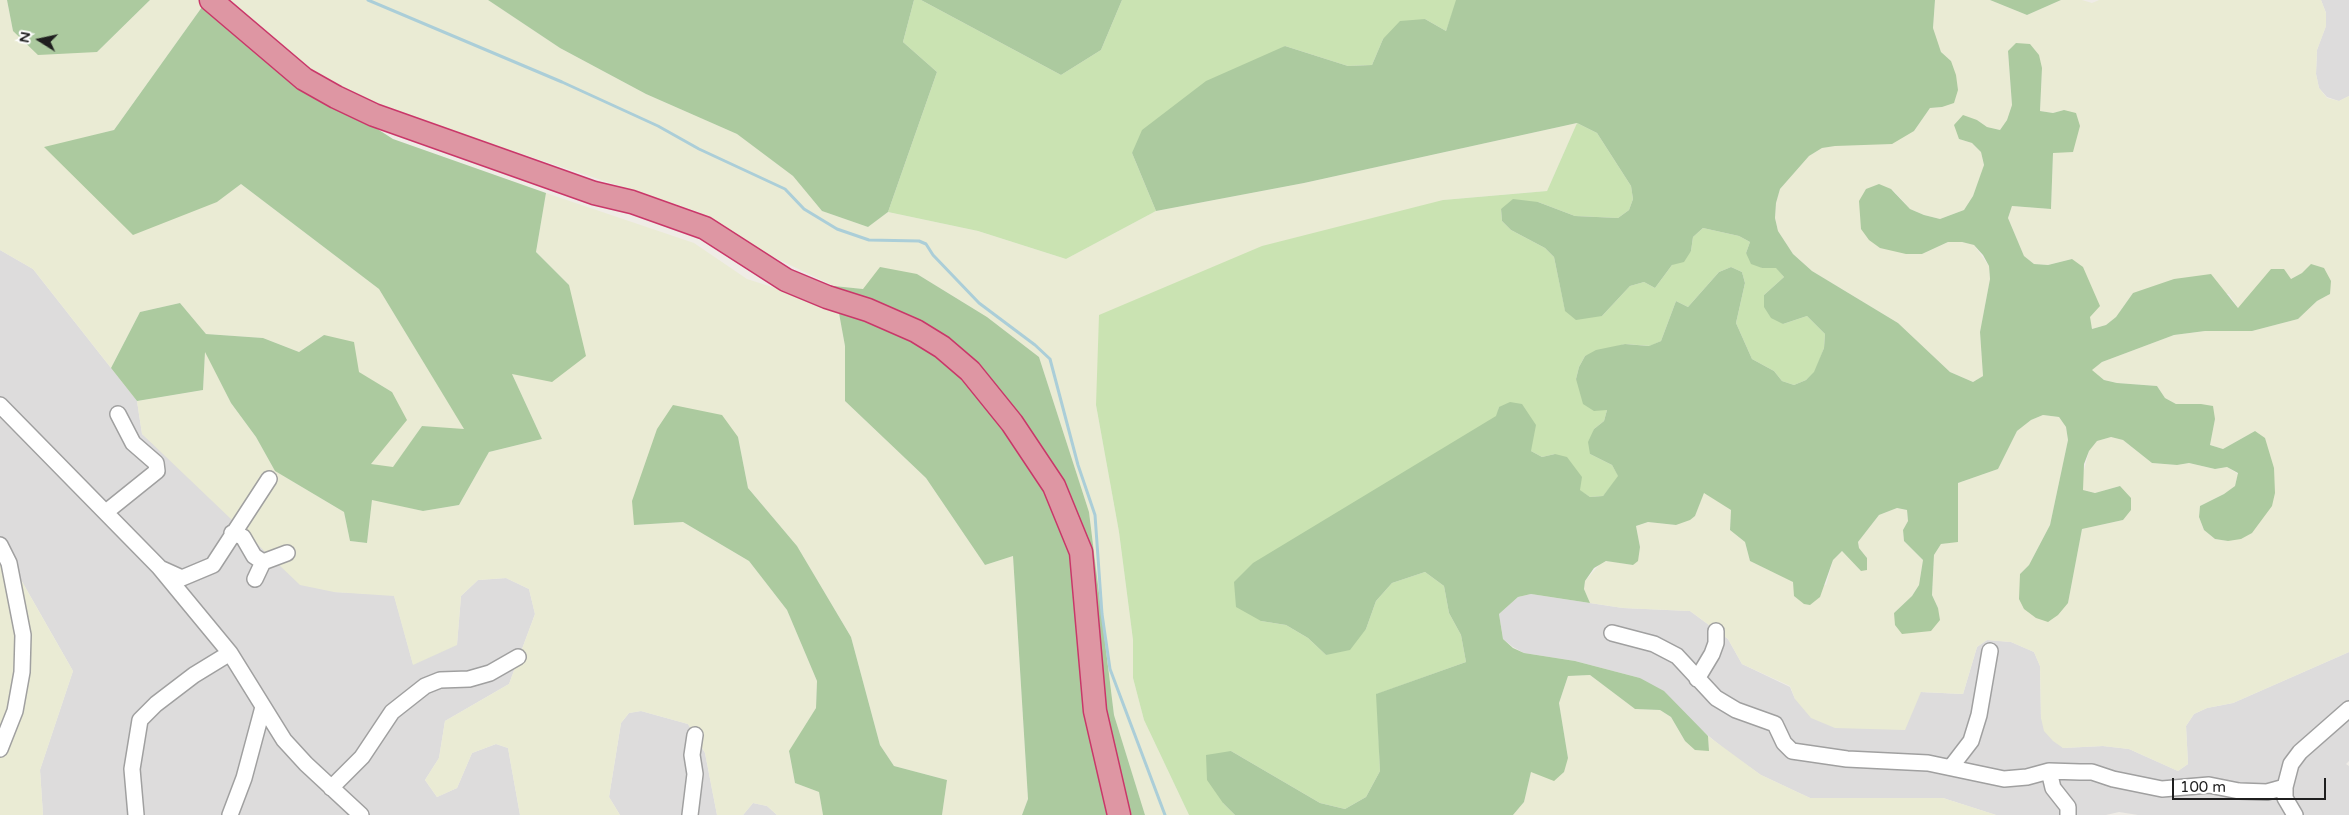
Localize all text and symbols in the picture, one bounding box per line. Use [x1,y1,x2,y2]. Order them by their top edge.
north arrow [15,15,65,65]
text: N [15,30,34,44]
scale bar [2174,768,2328,800]
text: 100 m [2180,778,2226,796]

